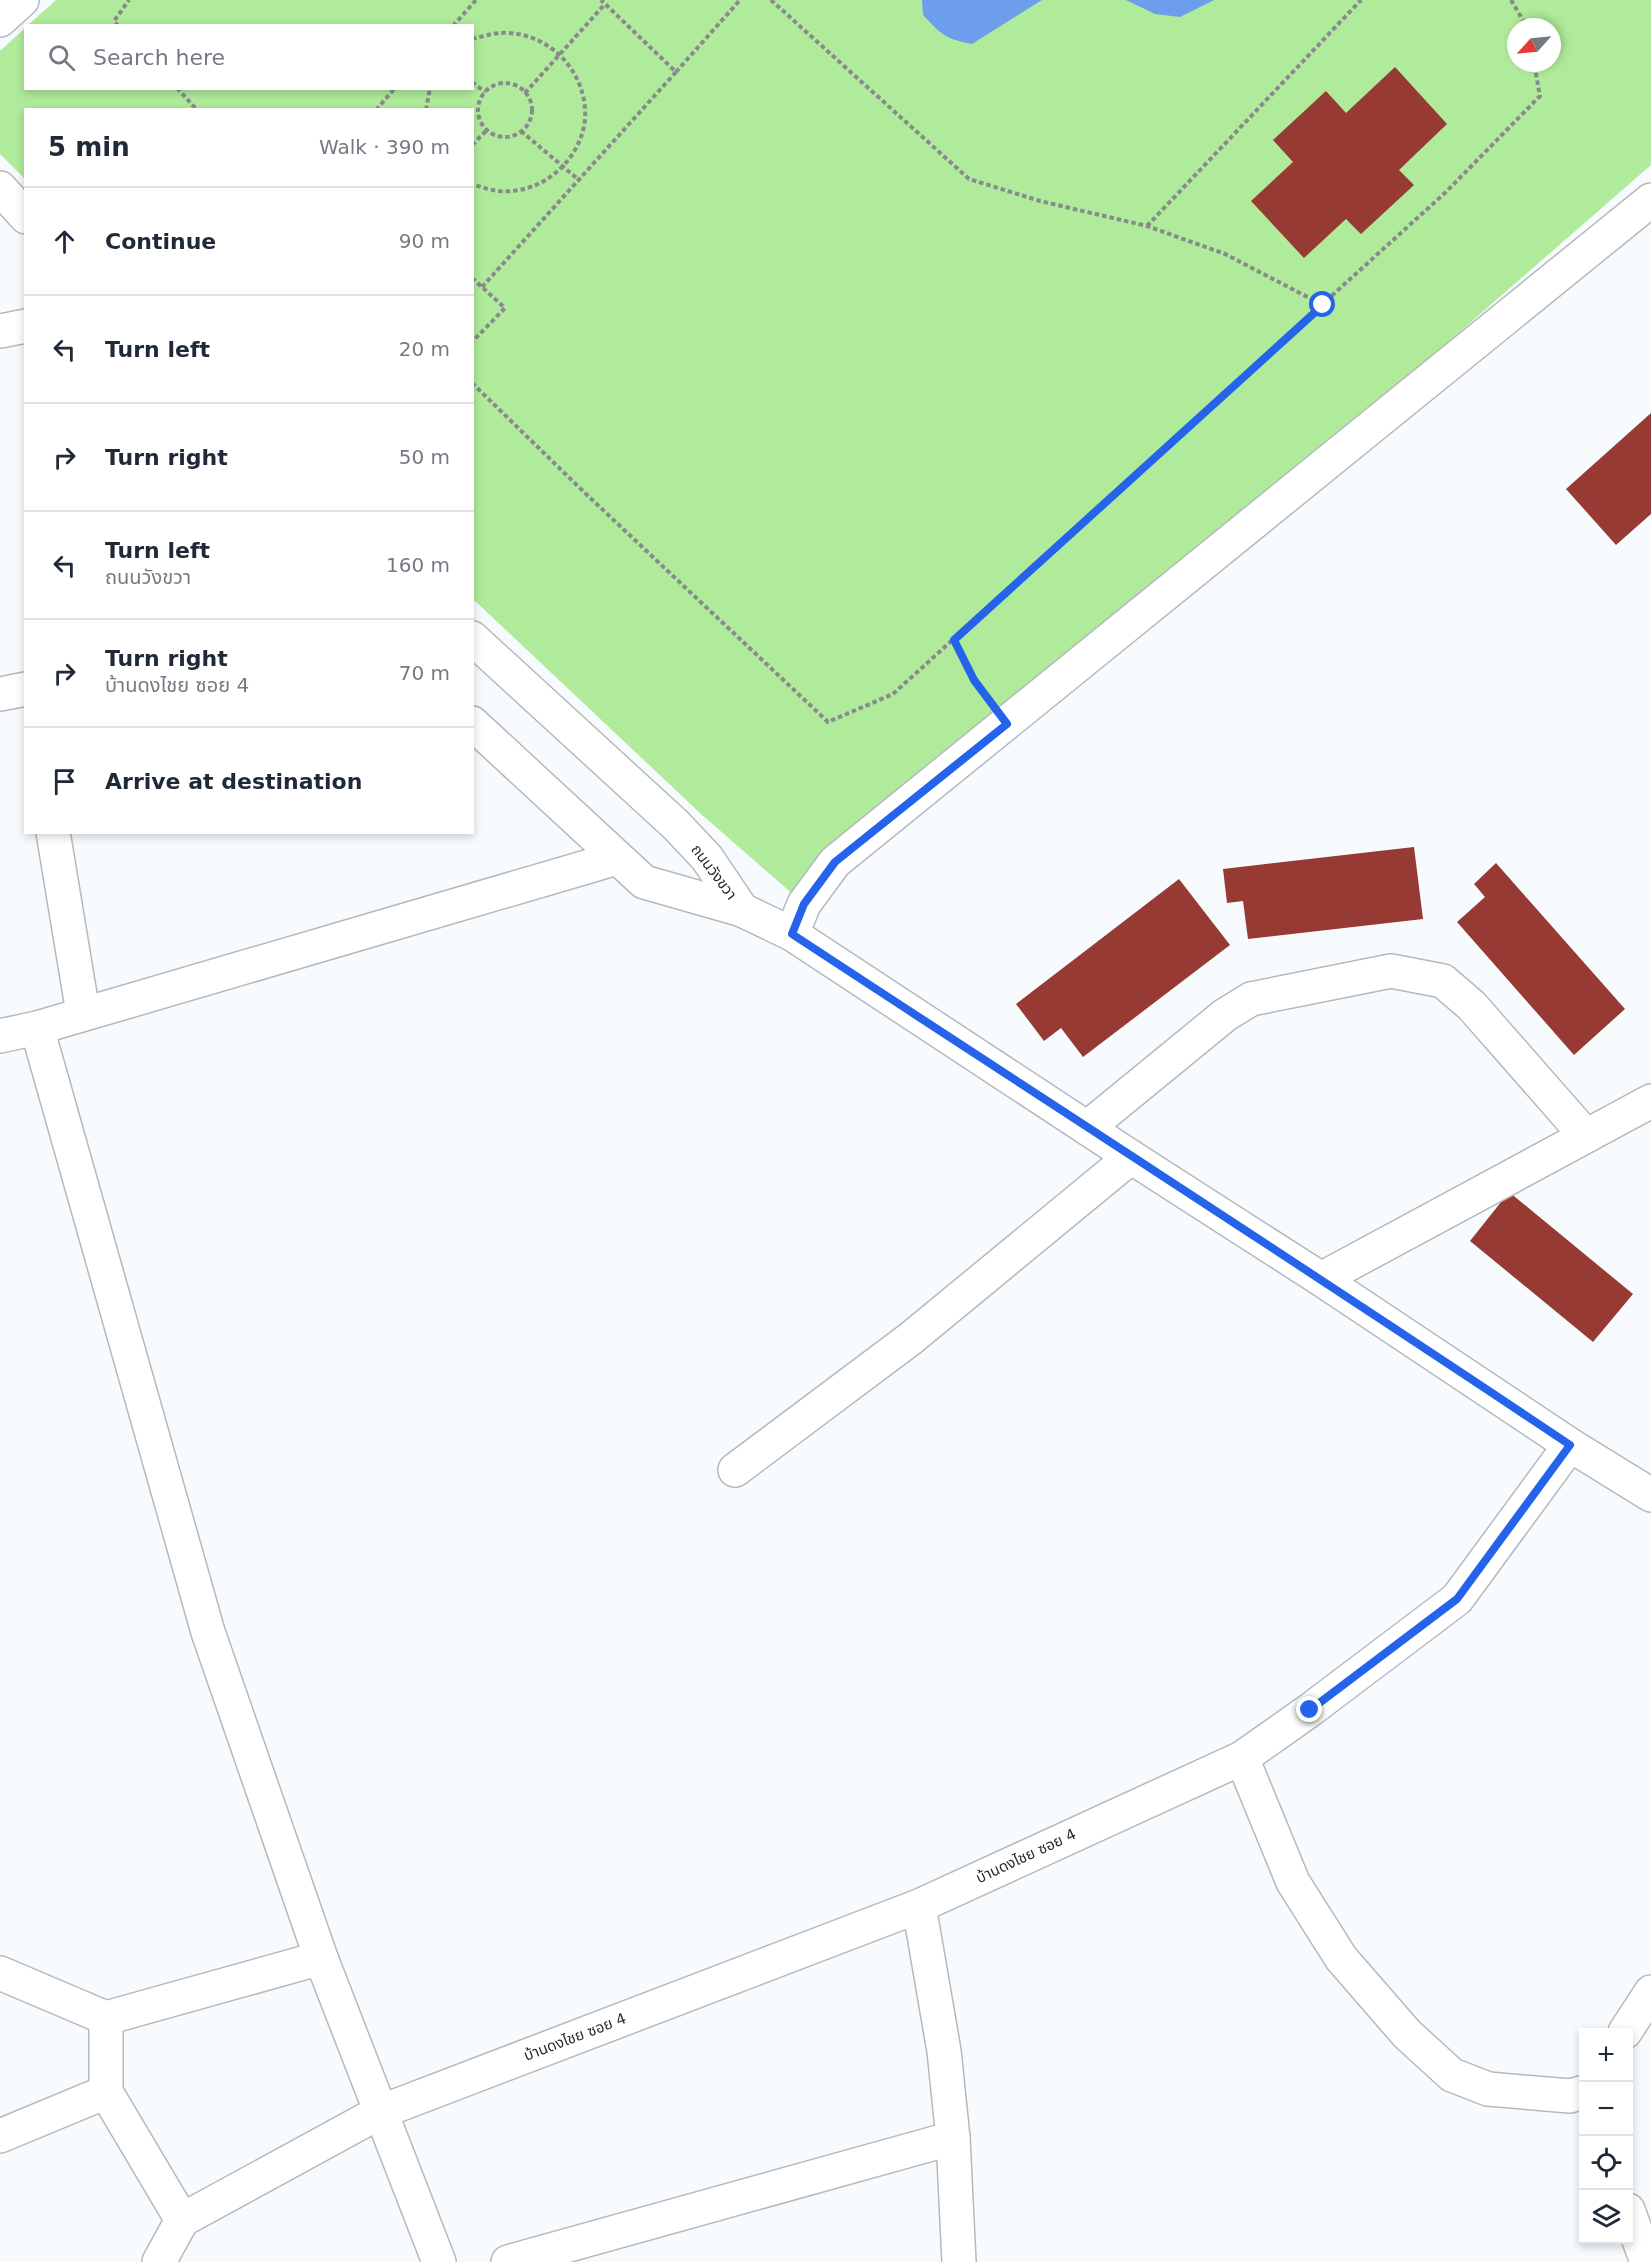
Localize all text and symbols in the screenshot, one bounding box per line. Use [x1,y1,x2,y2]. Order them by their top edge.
north arrow [1507,18,1561,72]
search box [24,24,474,90]
icon: search [45,41,78,74]
text: Search here [93,45,225,70]
text: 5 min [48,132,130,162]
text: Walk · 390 m [319,135,450,159]
icon: ahead [48,225,81,258]
text: Continue [105,229,216,254]
text: 90 m [399,229,450,253]
route start [1309,291,1335,317]
icon: left [48,333,81,366]
text: Turn left [105,337,210,362]
text: 20 m [399,337,450,361]
icon: right [48,441,81,474]
text: Turn right [105,445,228,470]
text: 50 m [399,445,450,469]
text: Turn left [105,538,210,563]
icon: left [48,549,81,582]
text: 160 m [386,553,450,577]
text: ถนนวังขวา [105,565,191,589]
text: Turn right [105,646,228,671]
icon: right [48,657,81,690]
text: 70 m [399,661,450,685]
text: บ้านดงไชย ซอย 4 [105,673,249,697]
icon: arrive [48,765,81,798]
text: Arrive at destination [105,769,362,794]
street label: ถนนวังขวา [687,841,741,903]
route end [1296,1696,1322,1722]
street label: บ้านดงไชย ซอย 4 [973,1825,1079,1887]
street label: บ้านดงไชย ซอย 4 [521,2009,629,2065]
map controls [1579,2028,1633,2244]
button: + [1579,2028,1633,2082]
button: − [1579,2082,1633,2136]
button: locate [1579,2136,1633,2190]
button: layers [1579,2190,1633,2244]

